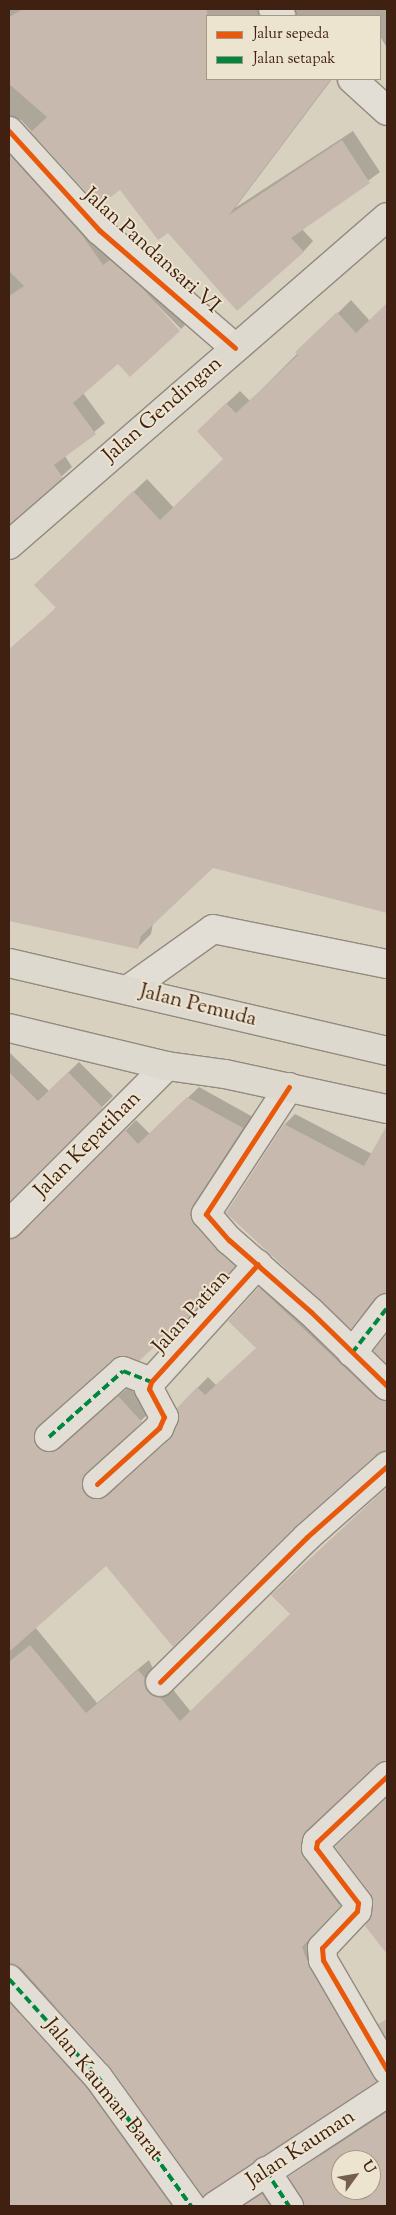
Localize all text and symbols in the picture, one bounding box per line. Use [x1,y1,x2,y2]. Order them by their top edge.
legend [206,15,381,80]
text: Jalur sepeda [253,24,329,45]
text: Jalan setapak [253,49,336,70]
street label: Jalan Pandansari VI [77,183,225,319]
street label: Jalan Gendingan [98,351,228,469]
street label: Jalan Pemuda [137,979,259,1033]
street label: Jalan Kepatihan [29,1086,147,1204]
street label: Jalan Patian [148,1265,236,1359]
street label: Jalan Kauman Barat [38,2014,168,2166]
street label: Jalan Kauman [242,2105,360,2193]
north arrow [331,2150,381,2200]
text: U [356,2157,379,2178]

